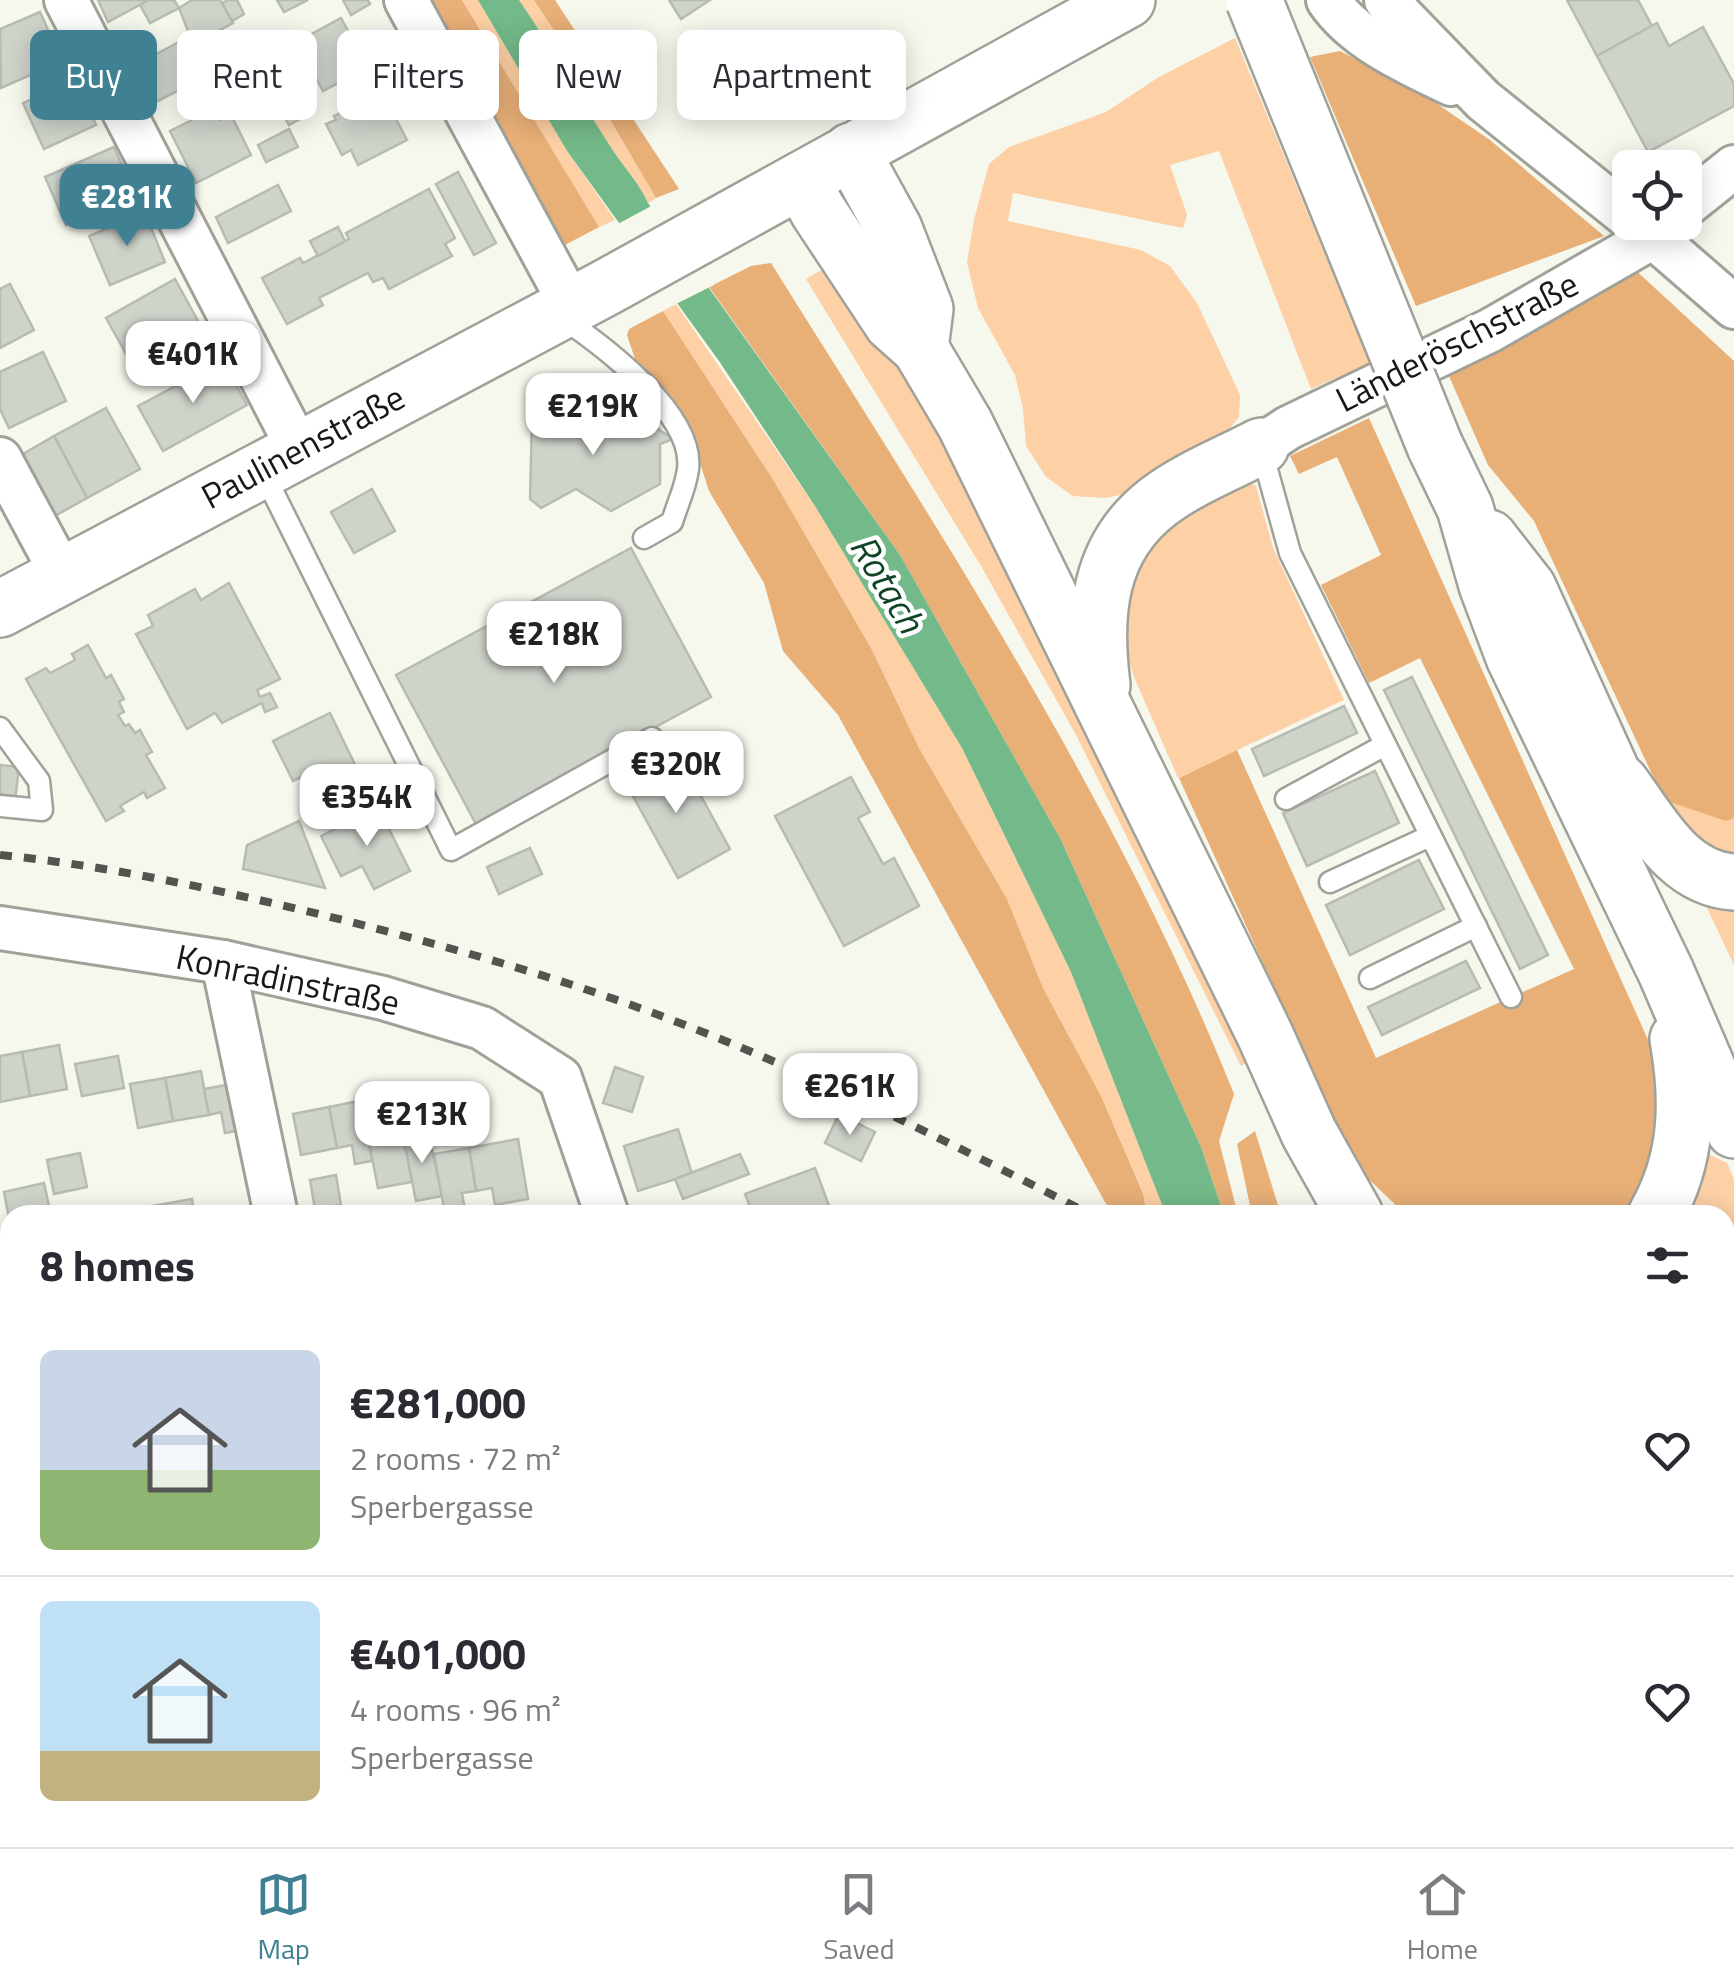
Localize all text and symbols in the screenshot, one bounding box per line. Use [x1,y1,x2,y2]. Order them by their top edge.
chip: Buy [30,30,157,120]
chip: Rent [177,30,317,120]
chip: Filters [337,30,499,120]
chip: New [519,30,657,120]
chip: Apartment [677,30,906,120]
map controls [1612,150,1702,240]
button: locate [1612,150,1702,240]
pin: €281K [57,164,197,249]
text: €281K [82,172,172,220]
street label: Länderöschstraße [1326,257,1587,426]
pin: €401K [123,321,263,406]
text: €401K [148,329,238,377]
street label: Paulinenstraße [191,370,414,522]
pin: €219K [523,373,663,458]
text: €219K [548,381,638,429]
water label: Rotach [836,523,940,644]
pin: €218K [484,601,624,686]
text: €218K [509,609,599,657]
pin: €320K [606,731,746,816]
text: €320K [631,739,721,787]
pin: €354K [297,764,437,849]
text: €354K [322,772,412,820]
street label: Konradinstraße [171,929,405,1029]
pin: €261K [780,1053,920,1138]
text: €261K [805,1061,895,1109]
pin: €213K [352,1081,492,1166]
text: €213K [377,1089,467,1137]
text: 8 homes [40,1233,195,1297]
icon: filters [1640,1238,1695,1293]
text: €281,000 [350,1370,526,1434]
icon: home [120,1390,240,1510]
icon: heart [1640,1423,1695,1478]
text: 2 rooms · 72 m² [350,1434,561,1482]
text: Sperbergasse [350,1482,534,1530]
text: €401,000 [350,1621,526,1685]
icon: home [120,1641,240,1761]
icon: heart [1640,1674,1695,1729]
text: 4 rooms · 96 m² [350,1685,561,1733]
text: Sperbergasse [350,1733,534,1781]
tab: Map [256,1867,311,1970]
tab: Saved [823,1867,895,1970]
tab: Home [1407,1867,1478,1970]

